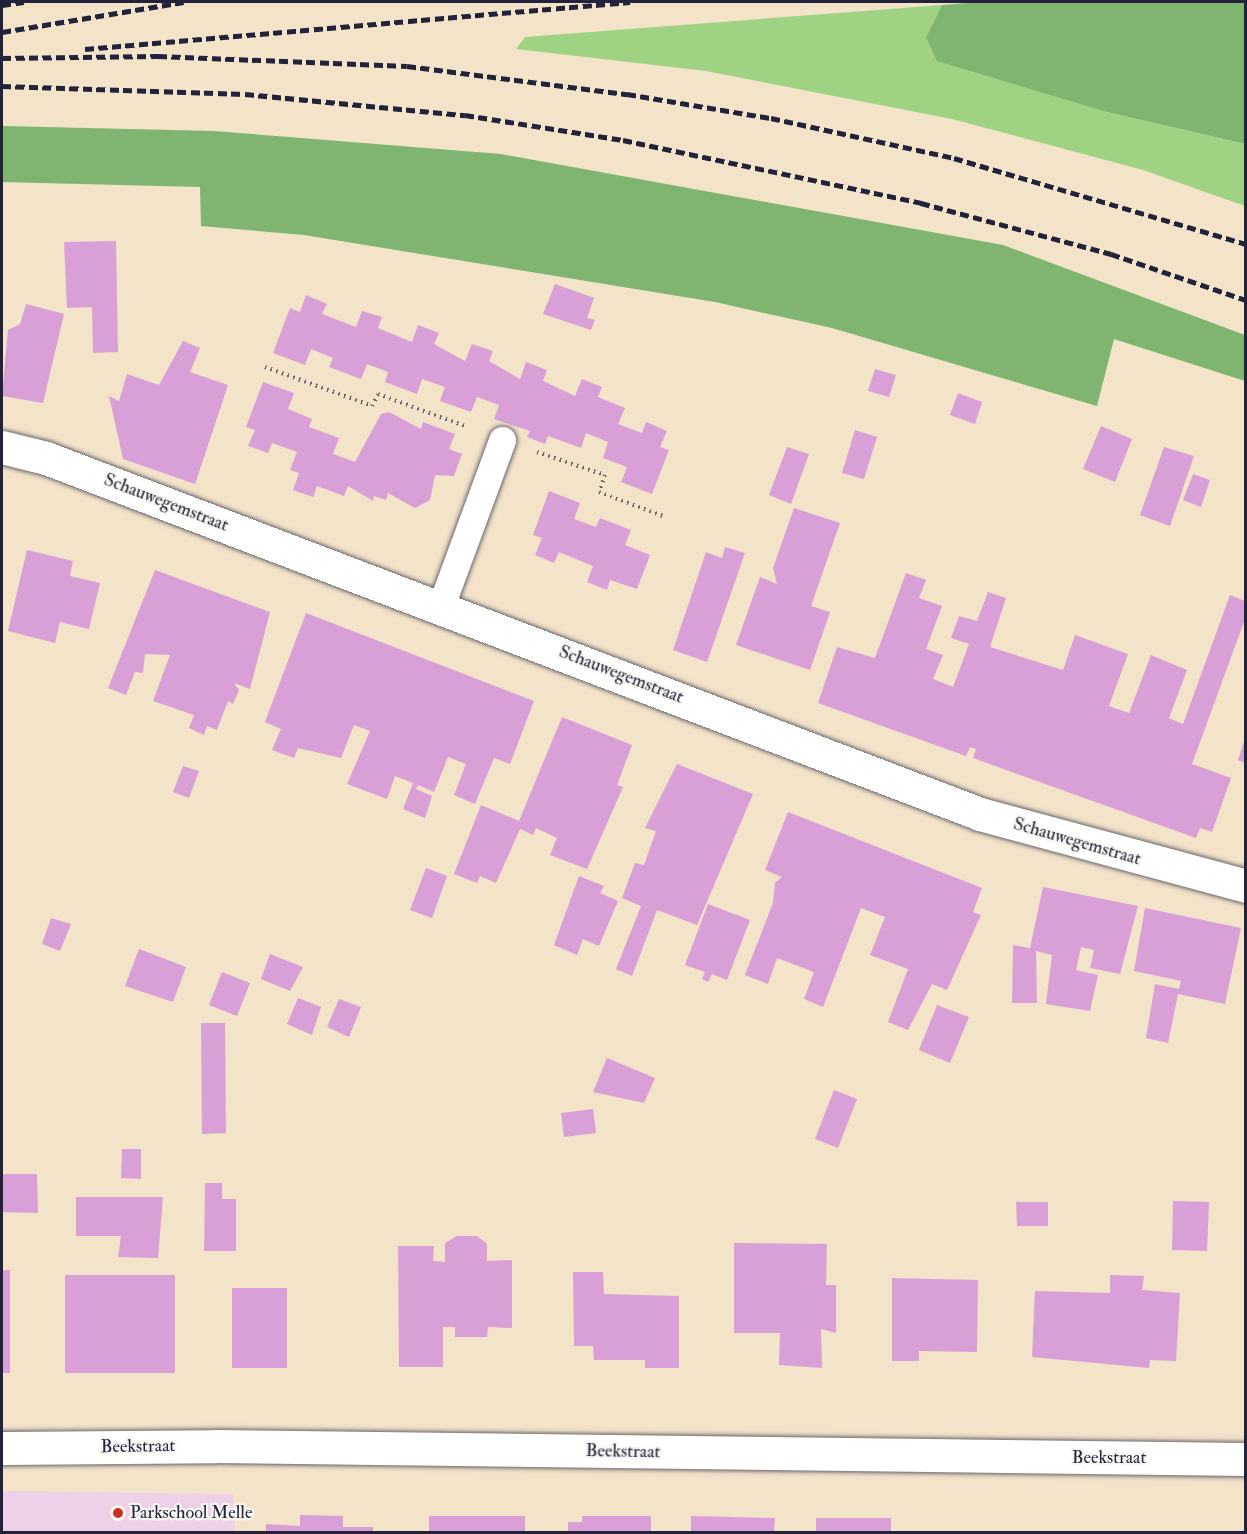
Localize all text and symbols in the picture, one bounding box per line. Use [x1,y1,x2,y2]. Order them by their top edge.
street label: Schauwegemstraat [101,469,231,537]
street label: Schauwegemstraat [556,641,686,709]
street label: Schauwegemstraat [1011,813,1143,871]
street label: Beekstraat [100,1436,176,1458]
street label: Beekstraat [585,1441,661,1463]
street label: Beekstraat [1072,1447,1146,1469]
place label: Parkschool Melle [130,1502,252,1524]
marker: Parkschool Melle [111,1506,125,1520]

